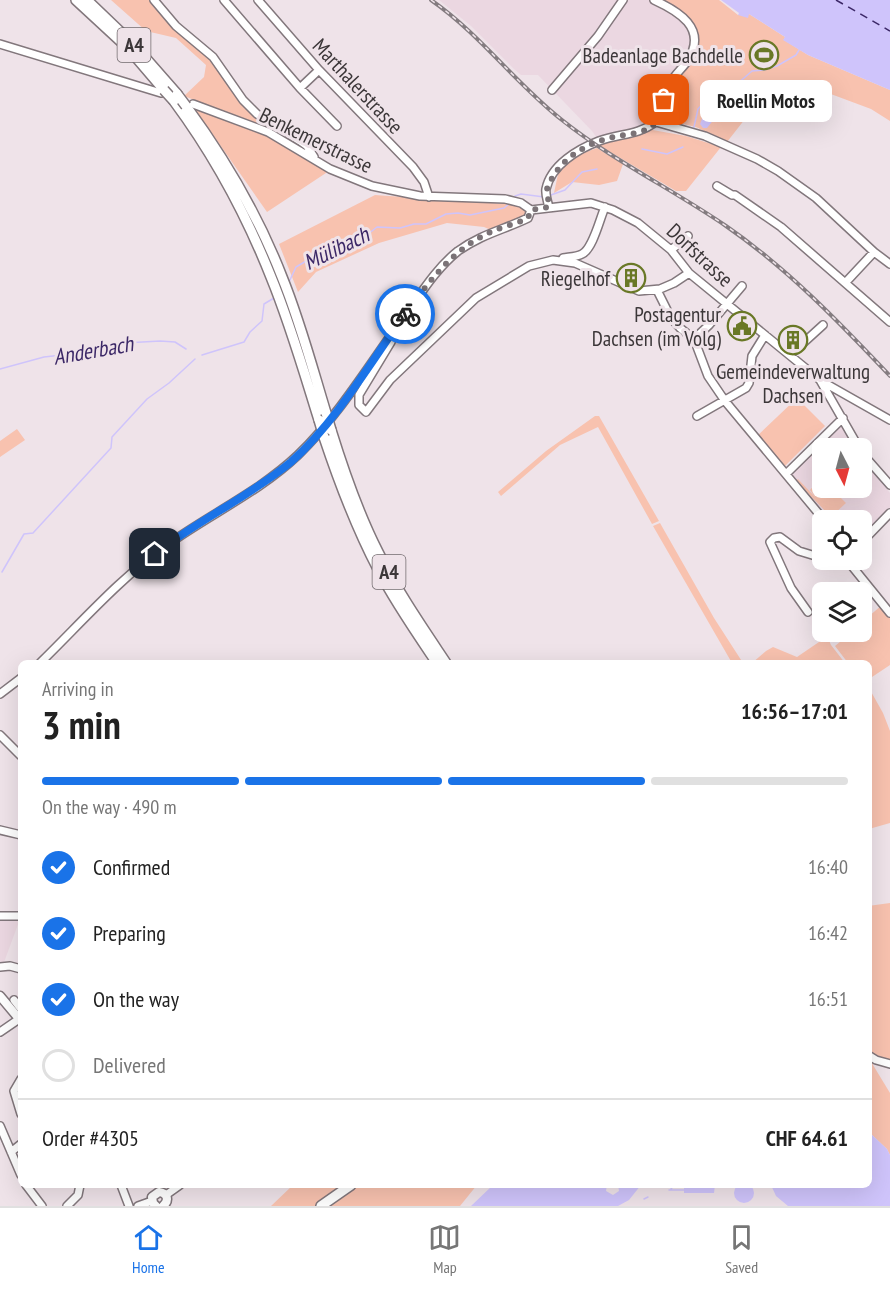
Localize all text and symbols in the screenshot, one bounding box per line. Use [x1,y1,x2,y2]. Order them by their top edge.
road number: A4 [118,28,150,62]
street label: Marthalerstrasse [307,33,409,139]
sports icon: Badeanlage Bachdelle [748,39,780,71]
place label: Badeanlage Bachdelle [583,42,743,69]
pin [638,74,689,125]
callout: Roellin Motos [700,79,832,121]
icon: bag [647,83,680,116]
text: Roellin Motos [717,88,815,114]
street label: Benkemerstrasse [255,101,377,179]
street label: Dorfstrasse [661,217,739,293]
water label: Mülibach [299,220,374,276]
building icon: Riegelhof [615,262,647,294]
place label: Riegelhof [541,265,611,292]
courier [375,284,435,344]
icon: bike [389,298,422,331]
place label: Postagentur Dachsen (im Volg) [592,301,721,352]
public building icon: Postagentur Dachsen (im Volg) [726,310,758,342]
building icon: Gemeindeverwaltung Dachsen [777,324,809,356]
water label: Anderbach [51,329,136,371]
place label: Gemeindeverwaltung Dachsen [716,358,870,409]
north arrow [812,438,872,498]
map controls [812,438,872,642]
button: locate [812,510,872,570]
pin [129,528,180,579]
icon: home [138,537,171,570]
road number: A4 [372,555,406,589]
button: layers [812,582,872,642]
text: Arriving in [42,676,114,702]
text: 16:56–17:01 [741,697,848,725]
text: 3 min [42,699,121,750]
text: On the way · 490 m [42,794,177,820]
icon: check [42,851,75,884]
text: Confirmed [93,853,170,881]
text: 16:40 [808,854,848,880]
icon: check [42,917,75,950]
text: Preparing [93,919,166,947]
text: 16:42 [808,920,848,946]
icon: check [42,983,75,1016]
text: On the way [93,985,179,1013]
text: 16:51 [808,986,848,1012]
text: Delivered [93,1051,166,1079]
text: Order #4305 [42,1124,139,1152]
text: CHF 64.61 [766,1124,848,1152]
tab: Home [132,1221,165,1277]
tab: Map [428,1221,461,1277]
tab: Saved [725,1221,758,1277]

